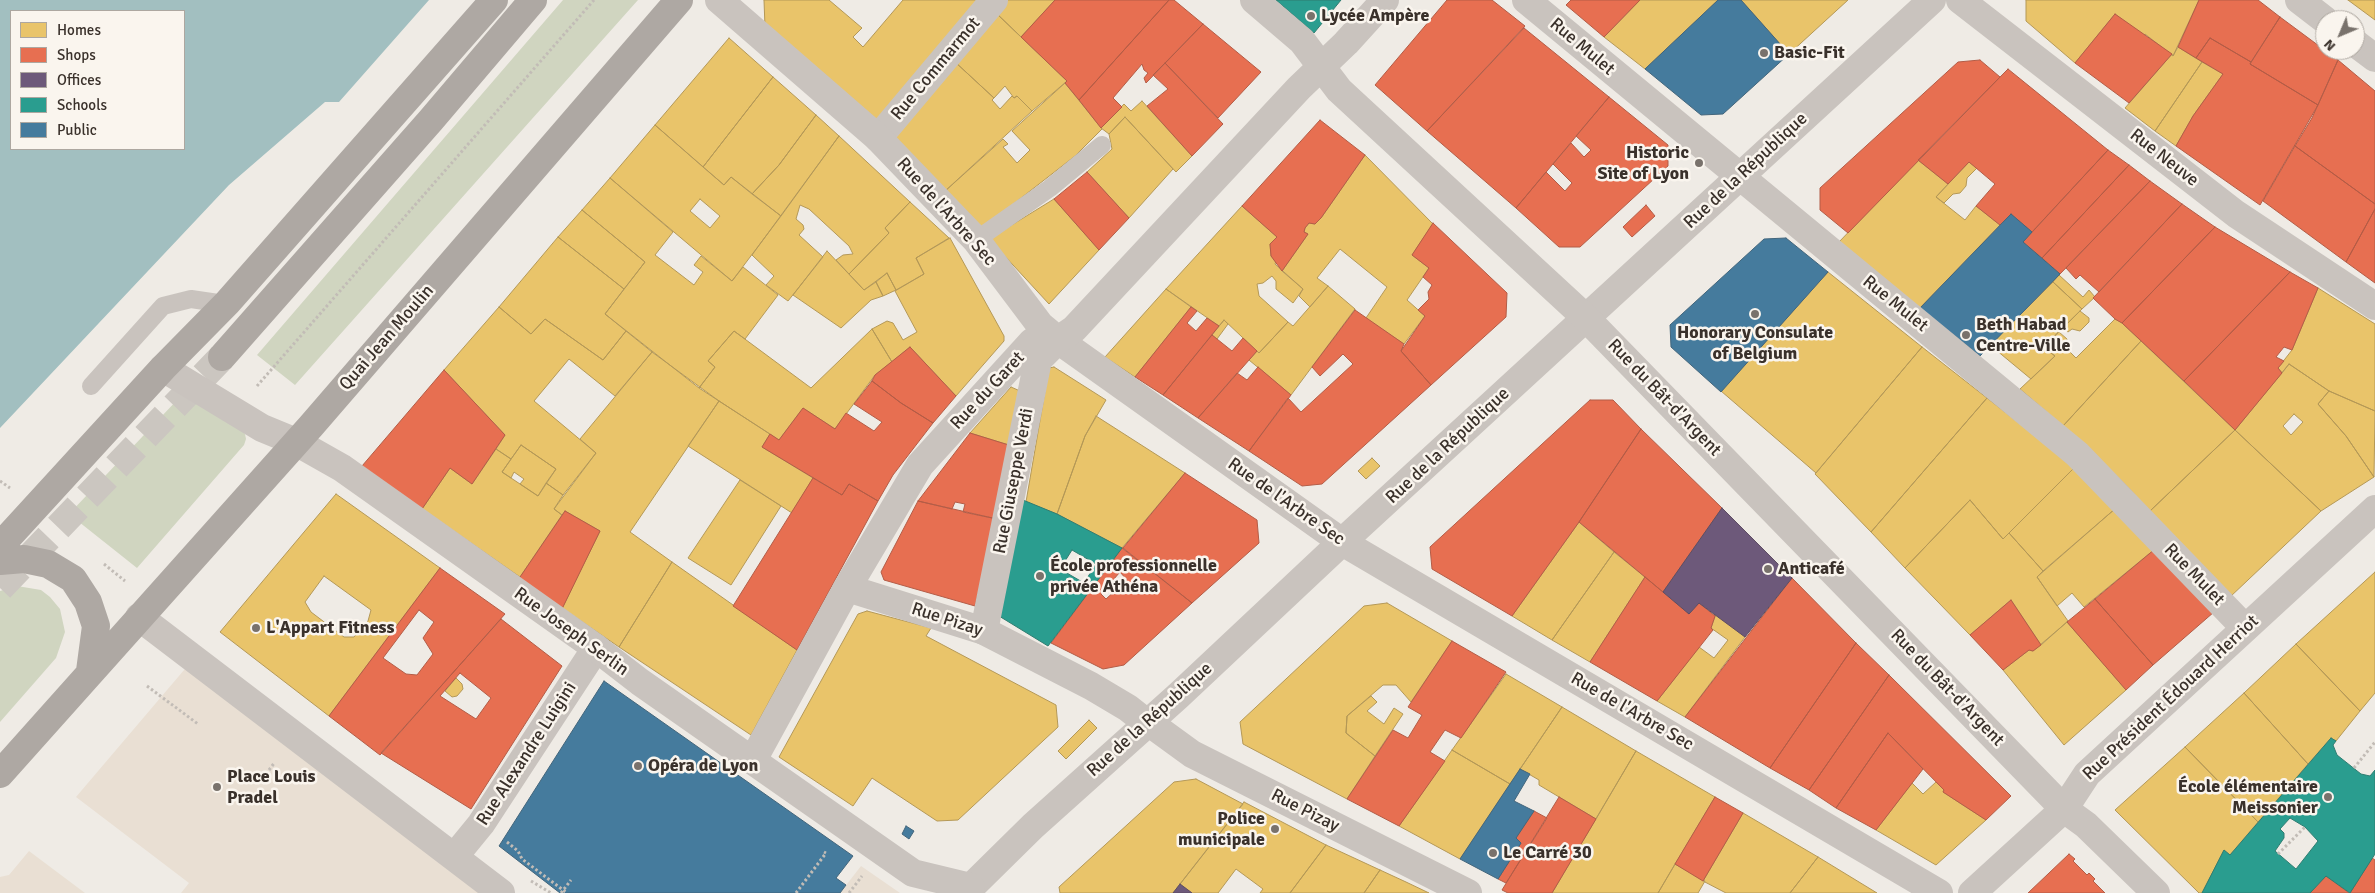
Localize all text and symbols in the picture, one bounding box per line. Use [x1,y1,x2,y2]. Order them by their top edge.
place label: Lycée Ampère [1321,5,1429,27]
legend [10,10,185,150]
marker: Lycée Ampère [1305,10,1317,22]
north arrow [2315,10,2365,60]
street label: Rue Commarmot [887,13,985,125]
street label: Rue Mulet [1545,14,1619,80]
text: Homes [57,21,101,39]
text: N [2320,36,2339,55]
place label: Basic-Fit [1774,42,1845,64]
text: Shops [57,46,96,64]
marker: Basic-Fit [1758,47,1770,59]
text: Offices [57,71,101,89]
text: Schools [57,96,107,114]
street label: Rue de la République [1680,108,1812,234]
text: Public [57,121,97,139]
street label: Rue Neuve [2125,124,2203,192]
place label: Historic Site of Lyon [1597,142,1689,184]
street label: Rue de l'Arbre Sec [892,153,1000,271]
marker: Historic Site of Lyon [1693,157,1705,169]
street label: Rue Mulet [1858,271,1932,337]
street label: Quai Jean Moulin [335,281,439,395]
marker: Honorary Consulate of Belgium [1749,308,1761,320]
place label: Beth Habad Centre-Ville [1976,314,2071,356]
place label: Honorary Consulate of Belgium [1677,322,1833,364]
marker: Beth Habad Centre-Ville [1960,329,1972,341]
street label: Rue du Bât-d'Argent [1603,335,1725,461]
street label: Rue du Garet [946,347,1030,435]
street label: Rue de la République [1382,383,1514,509]
street label: Rue Giuseppe Verdi [989,406,1039,556]
street label: Rue de l'Arbre Sec [1223,454,1349,550]
street label: Rue Mulet [2159,539,2229,611]
place label: École professionnelle privée Athéna [1050,555,1217,598]
place label: Anticafé [1778,558,1845,580]
marker: Anticafé [1762,563,1774,575]
marker: École professionnelle privée Athéna [1034,570,1046,582]
street label: Rue Joseph Serlin [510,583,632,681]
street label: Rue Pizay [909,598,985,642]
street label: Rue Président Édouard Herriot [2079,611,2263,785]
place label: L'Appart Fitness [266,617,395,639]
marker: L'Appart Fitness [250,622,262,634]
street label: Rue du Bât-d'Argent [1886,625,2008,751]
street label: Rue de la République [1083,658,1217,782]
street label: Rue de l'Arbre Sec [1567,668,1697,756]
street label: Rue Alexandre Luigini [473,678,581,830]
place label: Opéra de Lyon [648,755,758,777]
marker: Opéra de Lyon [632,760,644,772]
place label: Place Louis Pradel [227,766,316,809]
place label: École élémentaire Meissonier [2178,776,2318,819]
marker: Place Louis Pradel [211,781,223,793]
street label: Rue Pizay [1267,785,1343,837]
marker: École élémentaire Meissonier [2322,791,2334,803]
place label: Police municipale [1178,808,1265,851]
marker: Police municipale [1269,823,1281,835]
place label: Le Carré 30 [1503,842,1592,864]
marker: Le Carré 30 [1487,847,1499,859]

